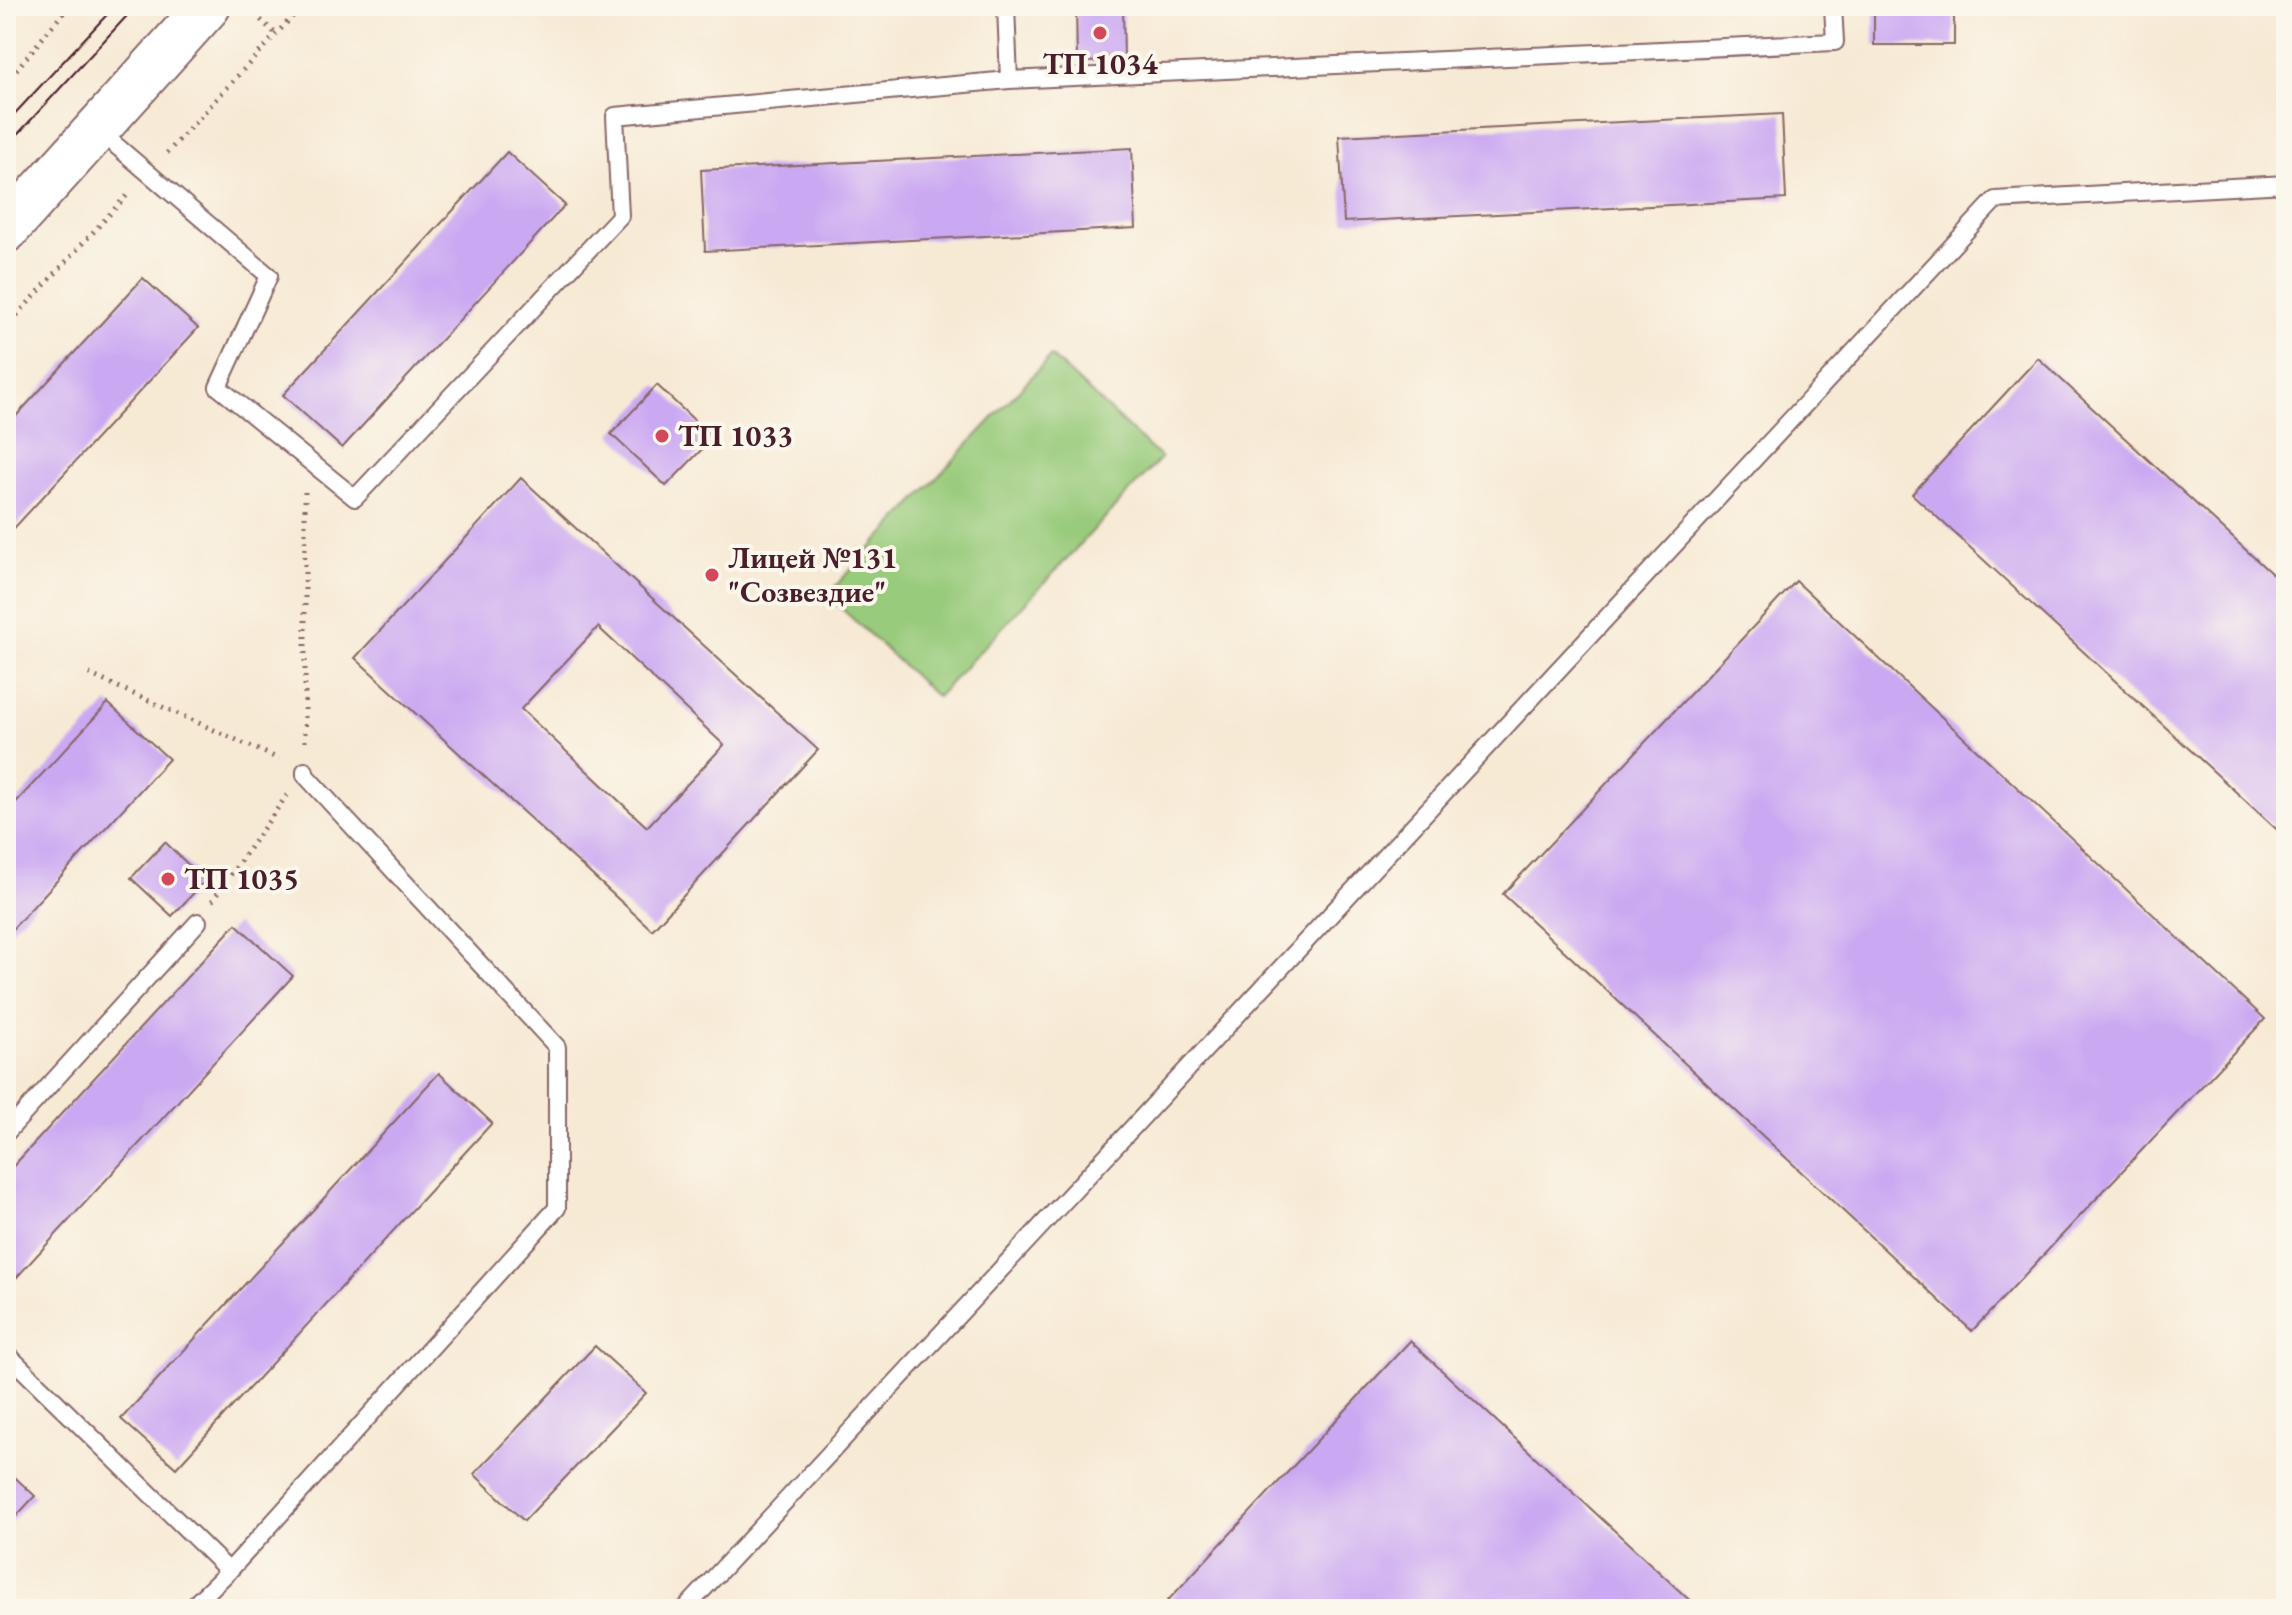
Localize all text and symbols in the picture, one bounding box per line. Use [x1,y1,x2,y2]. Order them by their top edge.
marker: ТП 1034 [1091,24,1109,42]
place label: ТП 1034 [1042,44,1159,83]
place label: ТП 1033 [678,416,793,455]
marker: ТП 1033 [653,427,671,445]
place label: Лицей №131 "Созвездие" [728,538,897,611]
marker: Лицей №131 "Созвездие" [703,566,721,584]
place label: ТП 1035 [184,859,299,898]
marker: ТП 1035 [159,870,177,888]

